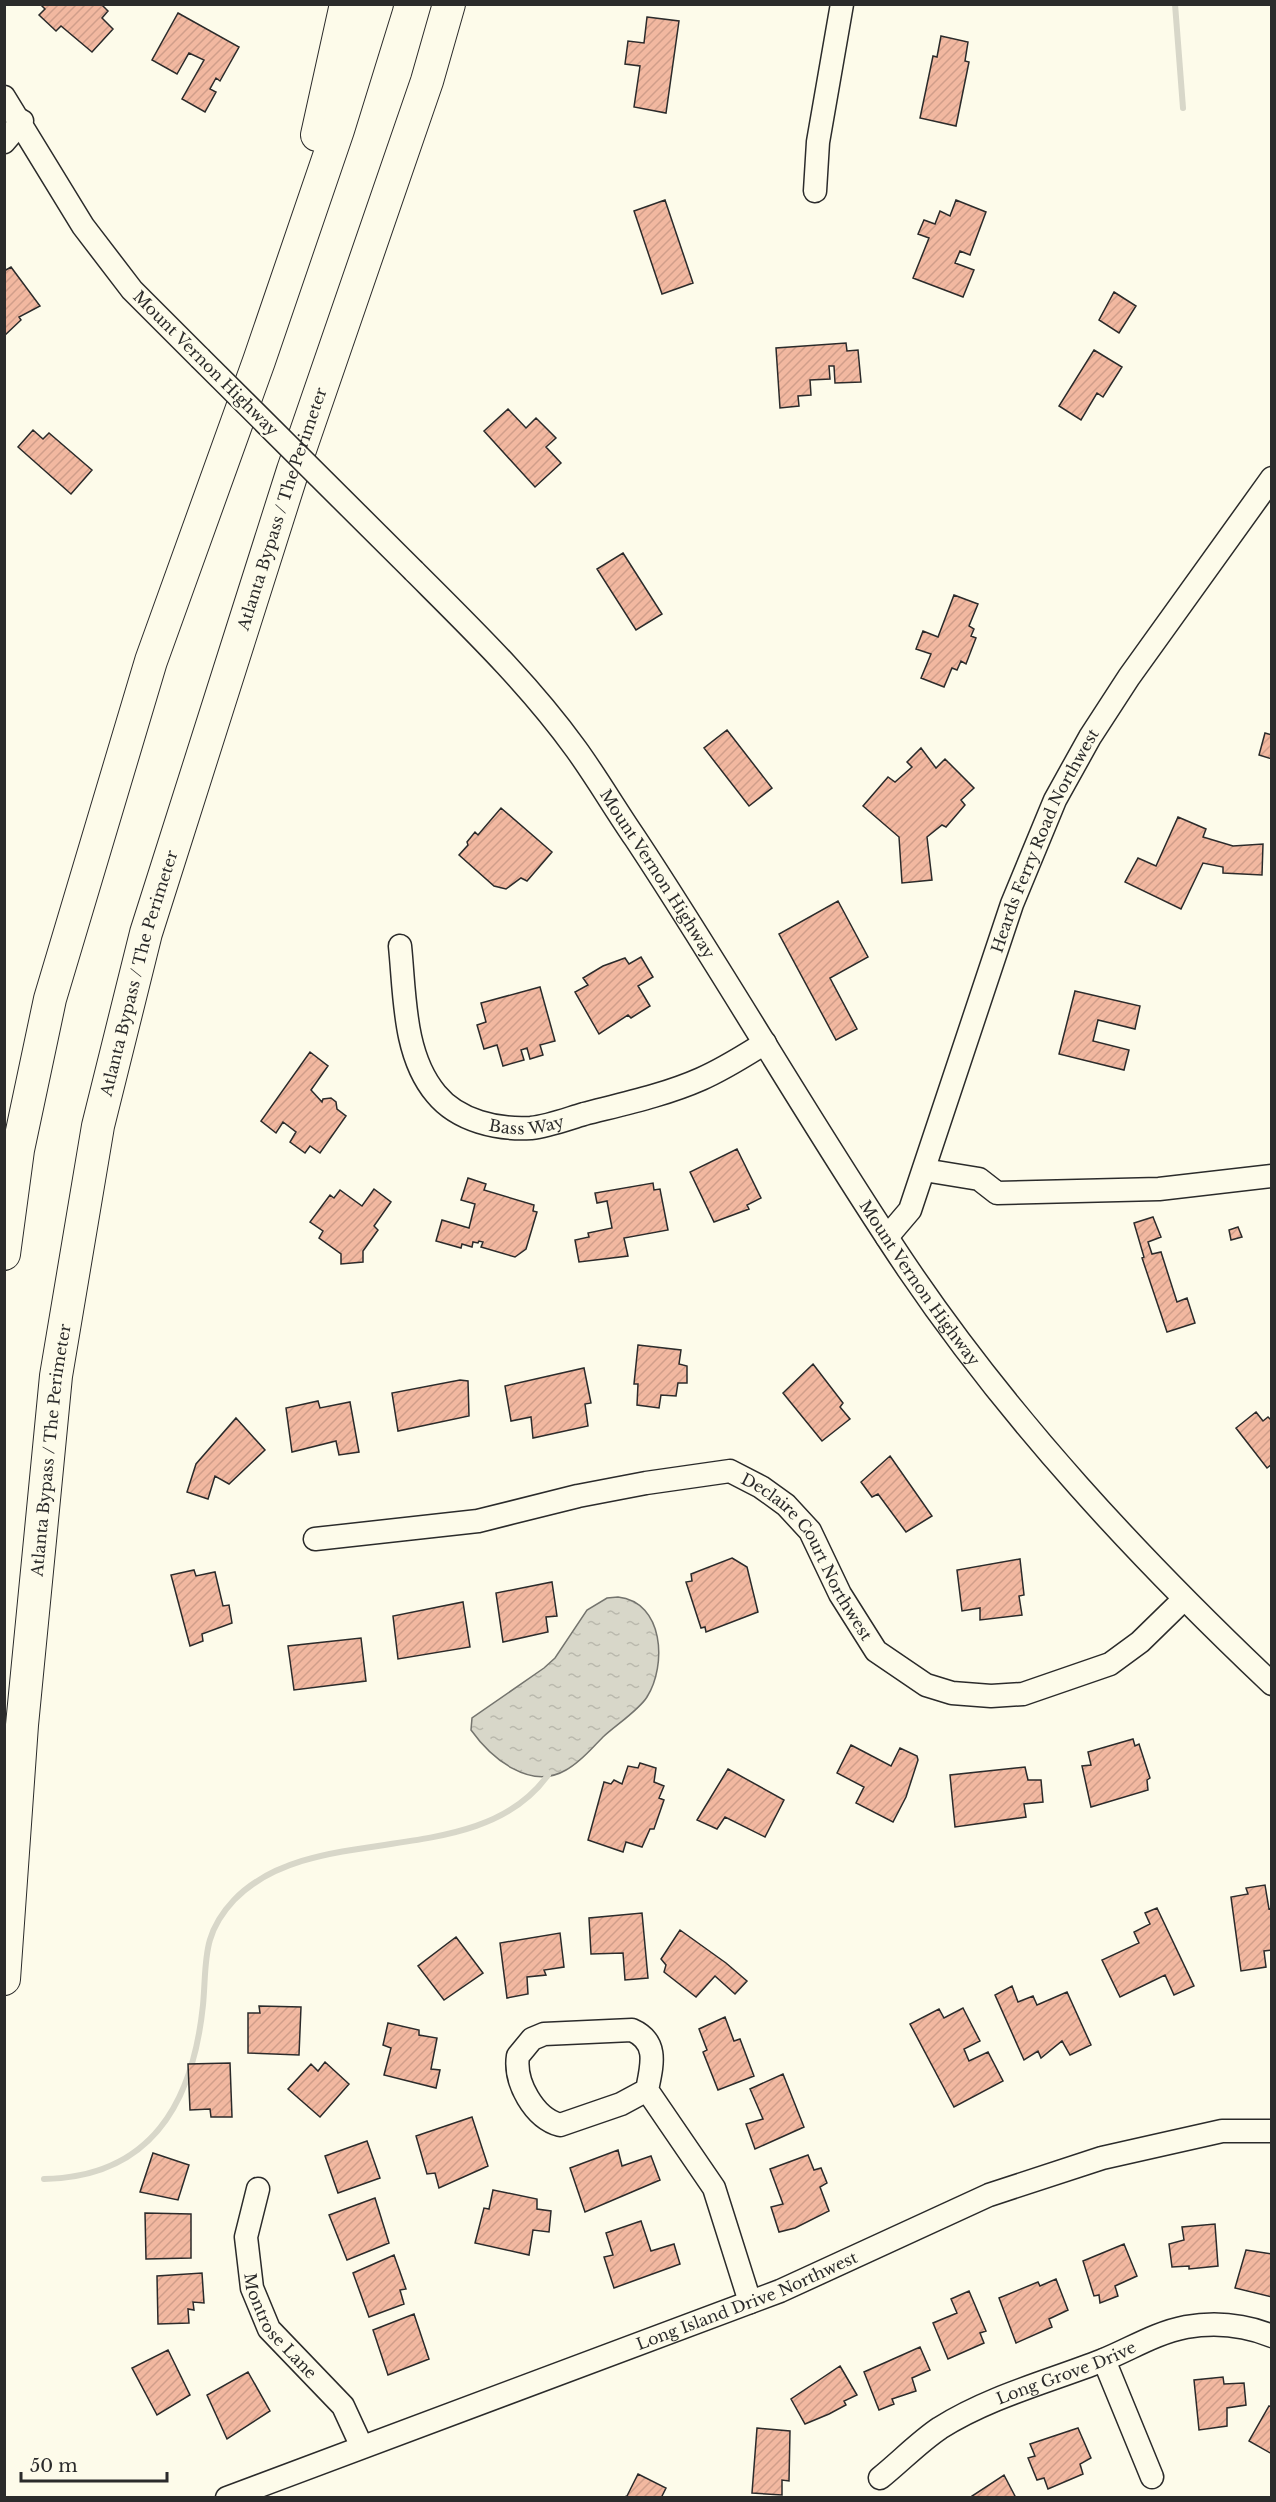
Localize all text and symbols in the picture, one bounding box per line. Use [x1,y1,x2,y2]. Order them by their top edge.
street label: Mount Vernon Highway [129,286,283,440]
street label: Atlanta Bypass / The Perimeter [232,384,331,634]
street label: Heards Ferry Road Northwest [986,725,1103,955]
street label: Mount Vernon Highway [596,785,720,963]
street label: Atlanta Bypass / The Perimeter [96,847,182,1099]
street label: Bass Way [487,1111,567,1139]
street label: Mount Vernon Highway [855,1196,985,1370]
street label: Atlanta Bypass / The Perimeter [26,1322,75,1578]
street label: Declaire Court Northwest [738,1469,877,1644]
street label: Long Island Drive Northwest [633,2247,860,2354]
street label: Montrose Lane [240,2272,321,2383]
street label: Long Grove Drive [993,2337,1139,2408]
scale bar [21,2445,166,2483]
text: 50 m [30,2455,78,2477]

